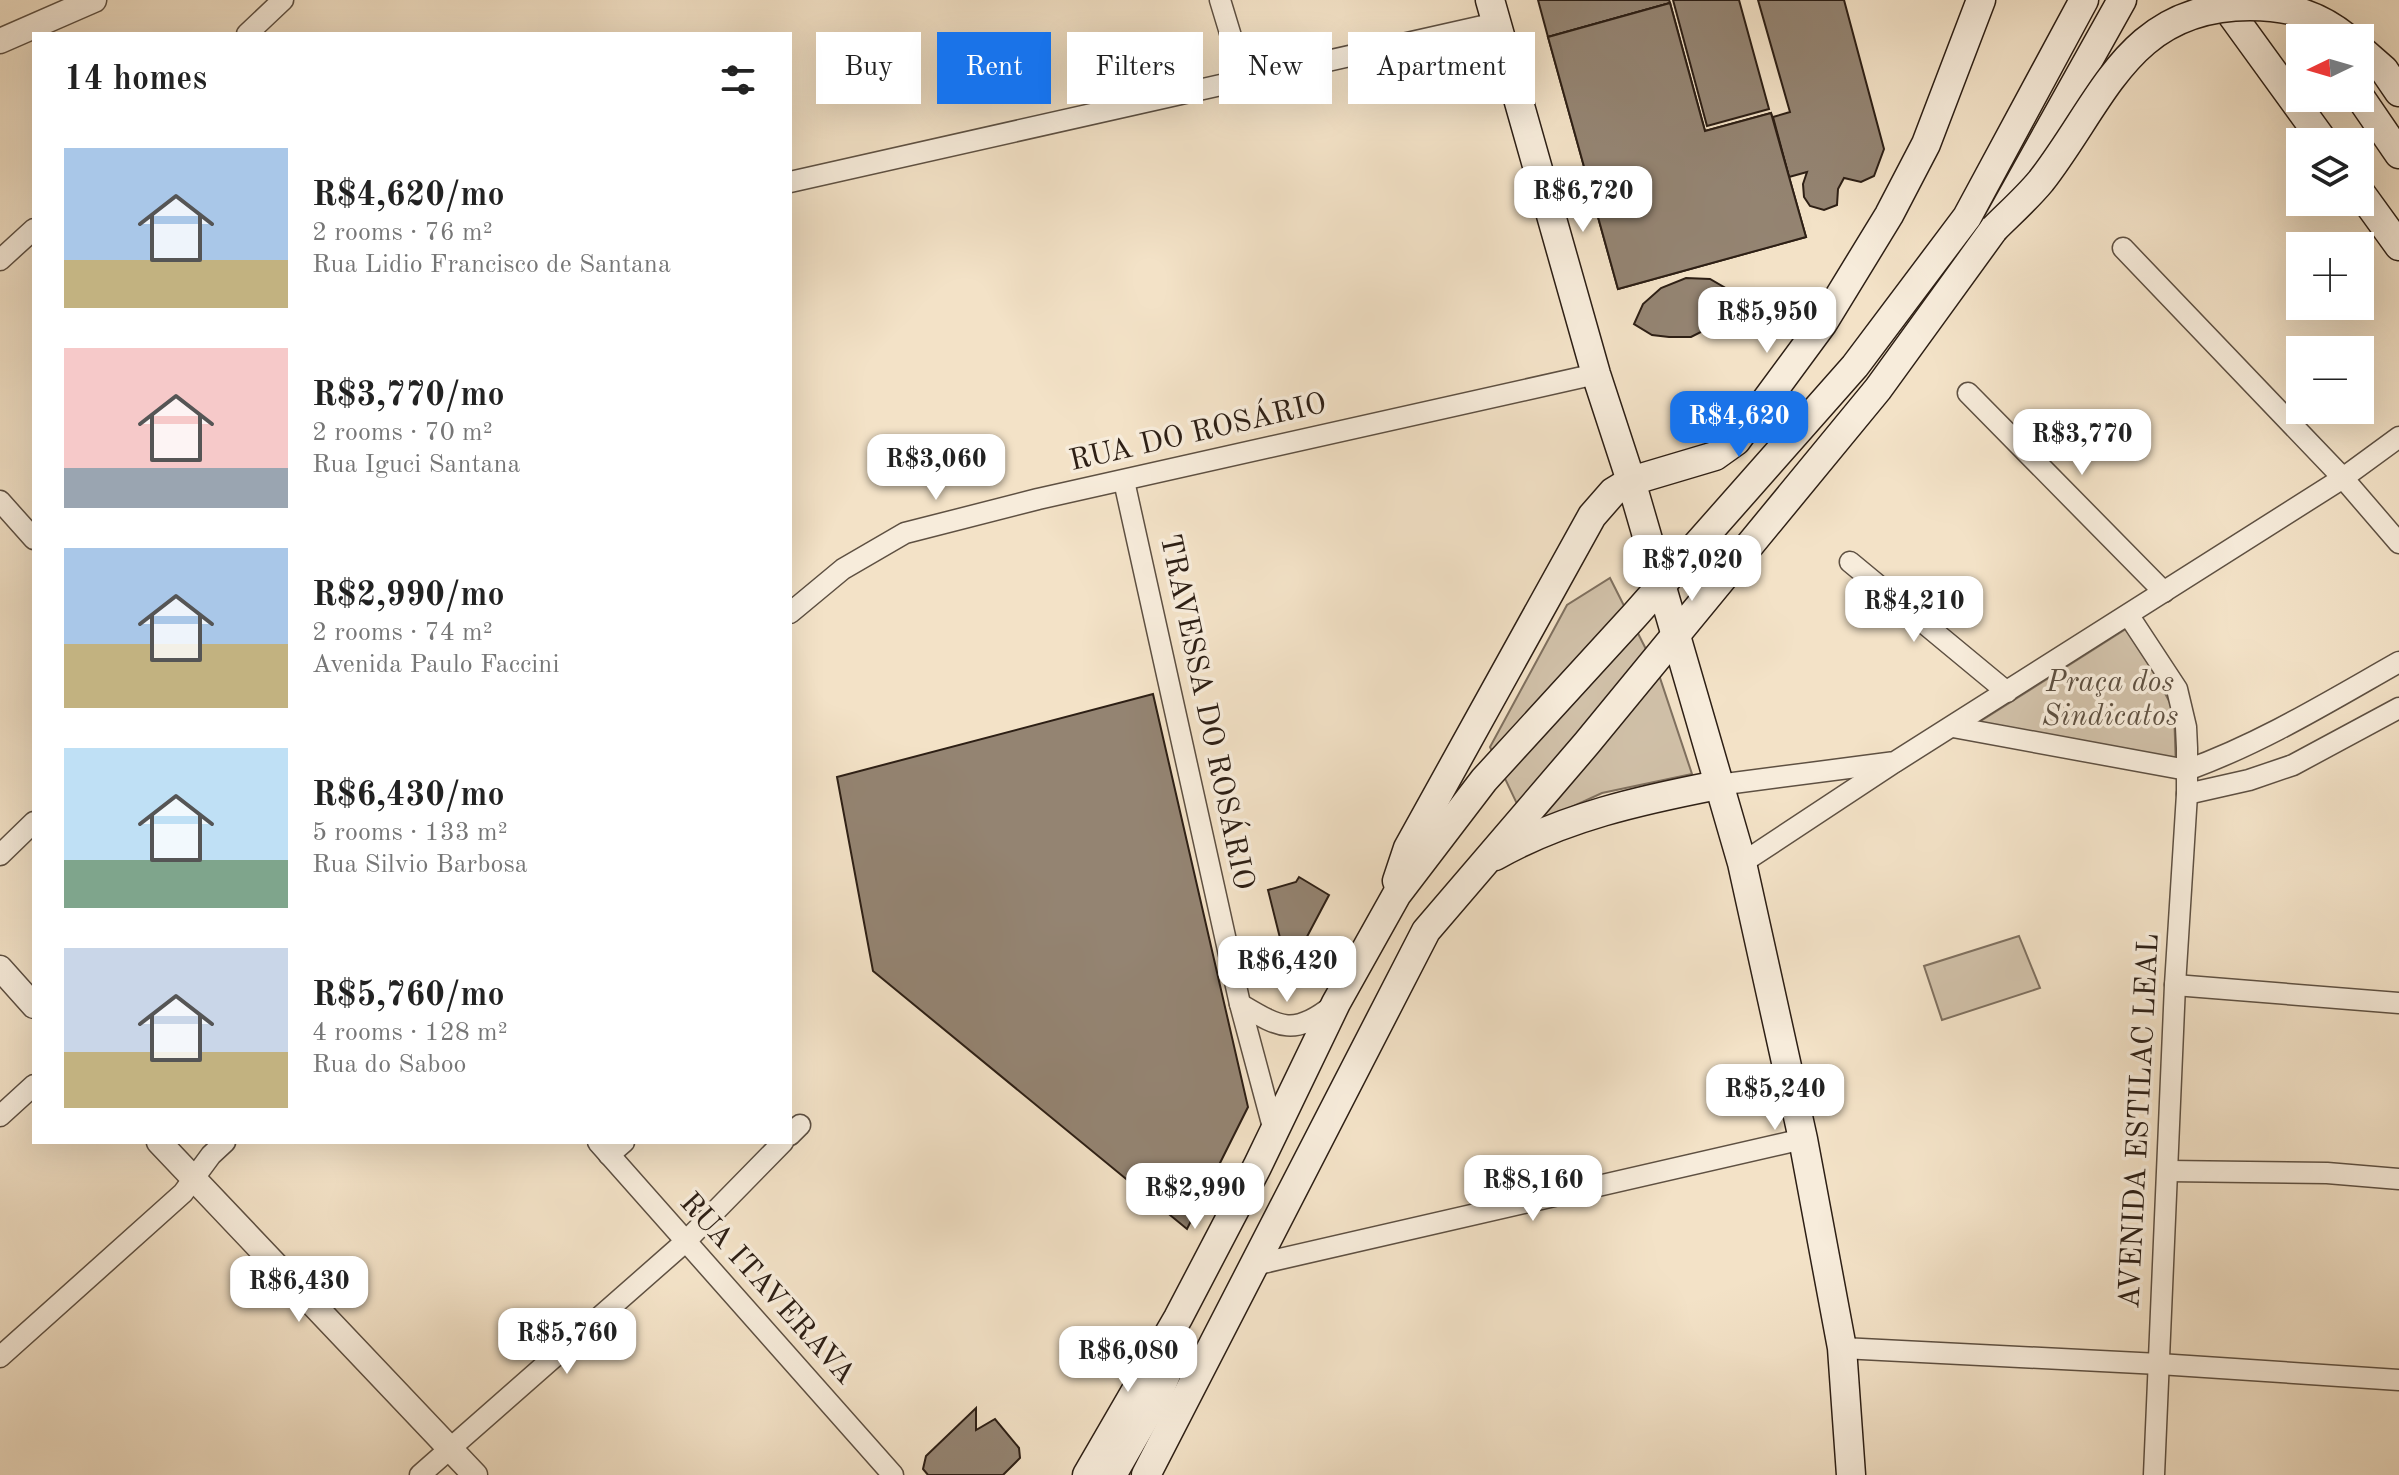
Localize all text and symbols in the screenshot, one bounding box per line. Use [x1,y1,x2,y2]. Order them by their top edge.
north arrow [2286,24,2374,112]
map controls [2286,24,2374,424]
chip: Buy [816,32,921,104]
chip: Rent [937,32,1051,104]
chip: Filters [1067,32,1203,104]
chip: New [1219,32,1332,104]
chip: Apartment [1348,32,1535,104]
icon: filters [716,58,760,102]
text: 14 homes [64,63,207,97]
button: layers [2286,128,2374,216]
pin: R$6,720 [1509,166,1657,234]
text: R$4,620/mo [312,179,505,213]
text: R$6,720 [1532,179,1634,205]
icon: home [128,180,224,276]
text: 2 rooms · 76 m² [312,220,493,246]
button: + [2286,232,2374,320]
text: Rua Lidio Francisco de Santana [312,252,671,278]
pin: R$5,950 [1693,287,1841,355]
text: R$5,950 [1716,300,1818,326]
button: − [2286,336,2374,424]
text: R$3,770/mo [312,379,505,413]
icon: home [128,380,224,476]
street label: RUA DO ROSÁRIO [1066,384,1329,477]
pin: R$4,620 [1665,391,1813,459]
text: R$4,620 [1688,404,1790,430]
pin: R$3,770 [2008,409,2156,477]
text: 2 rooms · 70 m² [312,420,493,446]
text: R$3,770 [2031,422,2133,448]
pin: R$3,060 [862,434,1010,502]
text: R$3,060 [885,447,987,473]
text: Rua Iguci Santana [312,452,520,478]
street label: TRAVESSA DO ROSÁRIO [1154,530,1263,893]
pin: R$7,020 [1618,535,1766,603]
text: R$7,020 [1641,548,1743,574]
pin: R$4,210 [1840,576,1988,644]
text: R$2,990/mo [312,579,505,613]
icon: home [128,580,224,676]
text: R$4,210 [1863,589,1965,615]
text: 2 rooms · 74 m² [312,620,493,646]
text: Avenida Paulo Faccini [312,652,559,678]
park label: Praça dos Sindicatos [2042,668,2178,732]
text: R$6,430/mo [312,779,505,813]
icon: home [128,780,224,876]
text: 5 rooms · 133 m² [312,820,508,846]
text: Rua Silvio Barbosa [312,852,528,878]
street label: AVENIDA ESTILAC LEAL [2115,932,2165,1310]
pin: R$6,420 [1213,936,1361,1004]
text: R$6,420 [1236,949,1338,975]
text: R$5,760/mo [312,979,505,1013]
icon: home [128,980,224,1076]
text: 4 rooms · 128 m² [312,1020,508,1046]
text: Rua do Saboo [312,1052,466,1078]
pin: R$5,240 [1701,1064,1849,1132]
text: R$5,240 [1724,1077,1826,1103]
pin: R$8,160 [1459,1155,1607,1223]
pin: R$2,990 [1121,1163,1269,1231]
text: R$8,160 [1482,1168,1584,1194]
text: R$2,990 [1144,1176,1246,1202]
street label: RUA ITAVERAVA [673,1187,861,1391]
pin: R$6,430 [225,1256,373,1324]
text: R$6,430 [248,1269,350,1295]
pin: R$5,760 [493,1308,641,1376]
text: R$5,760 [516,1321,618,1347]
pin: R$6,080 [1054,1326,1202,1394]
text: R$6,080 [1077,1339,1179,1365]

